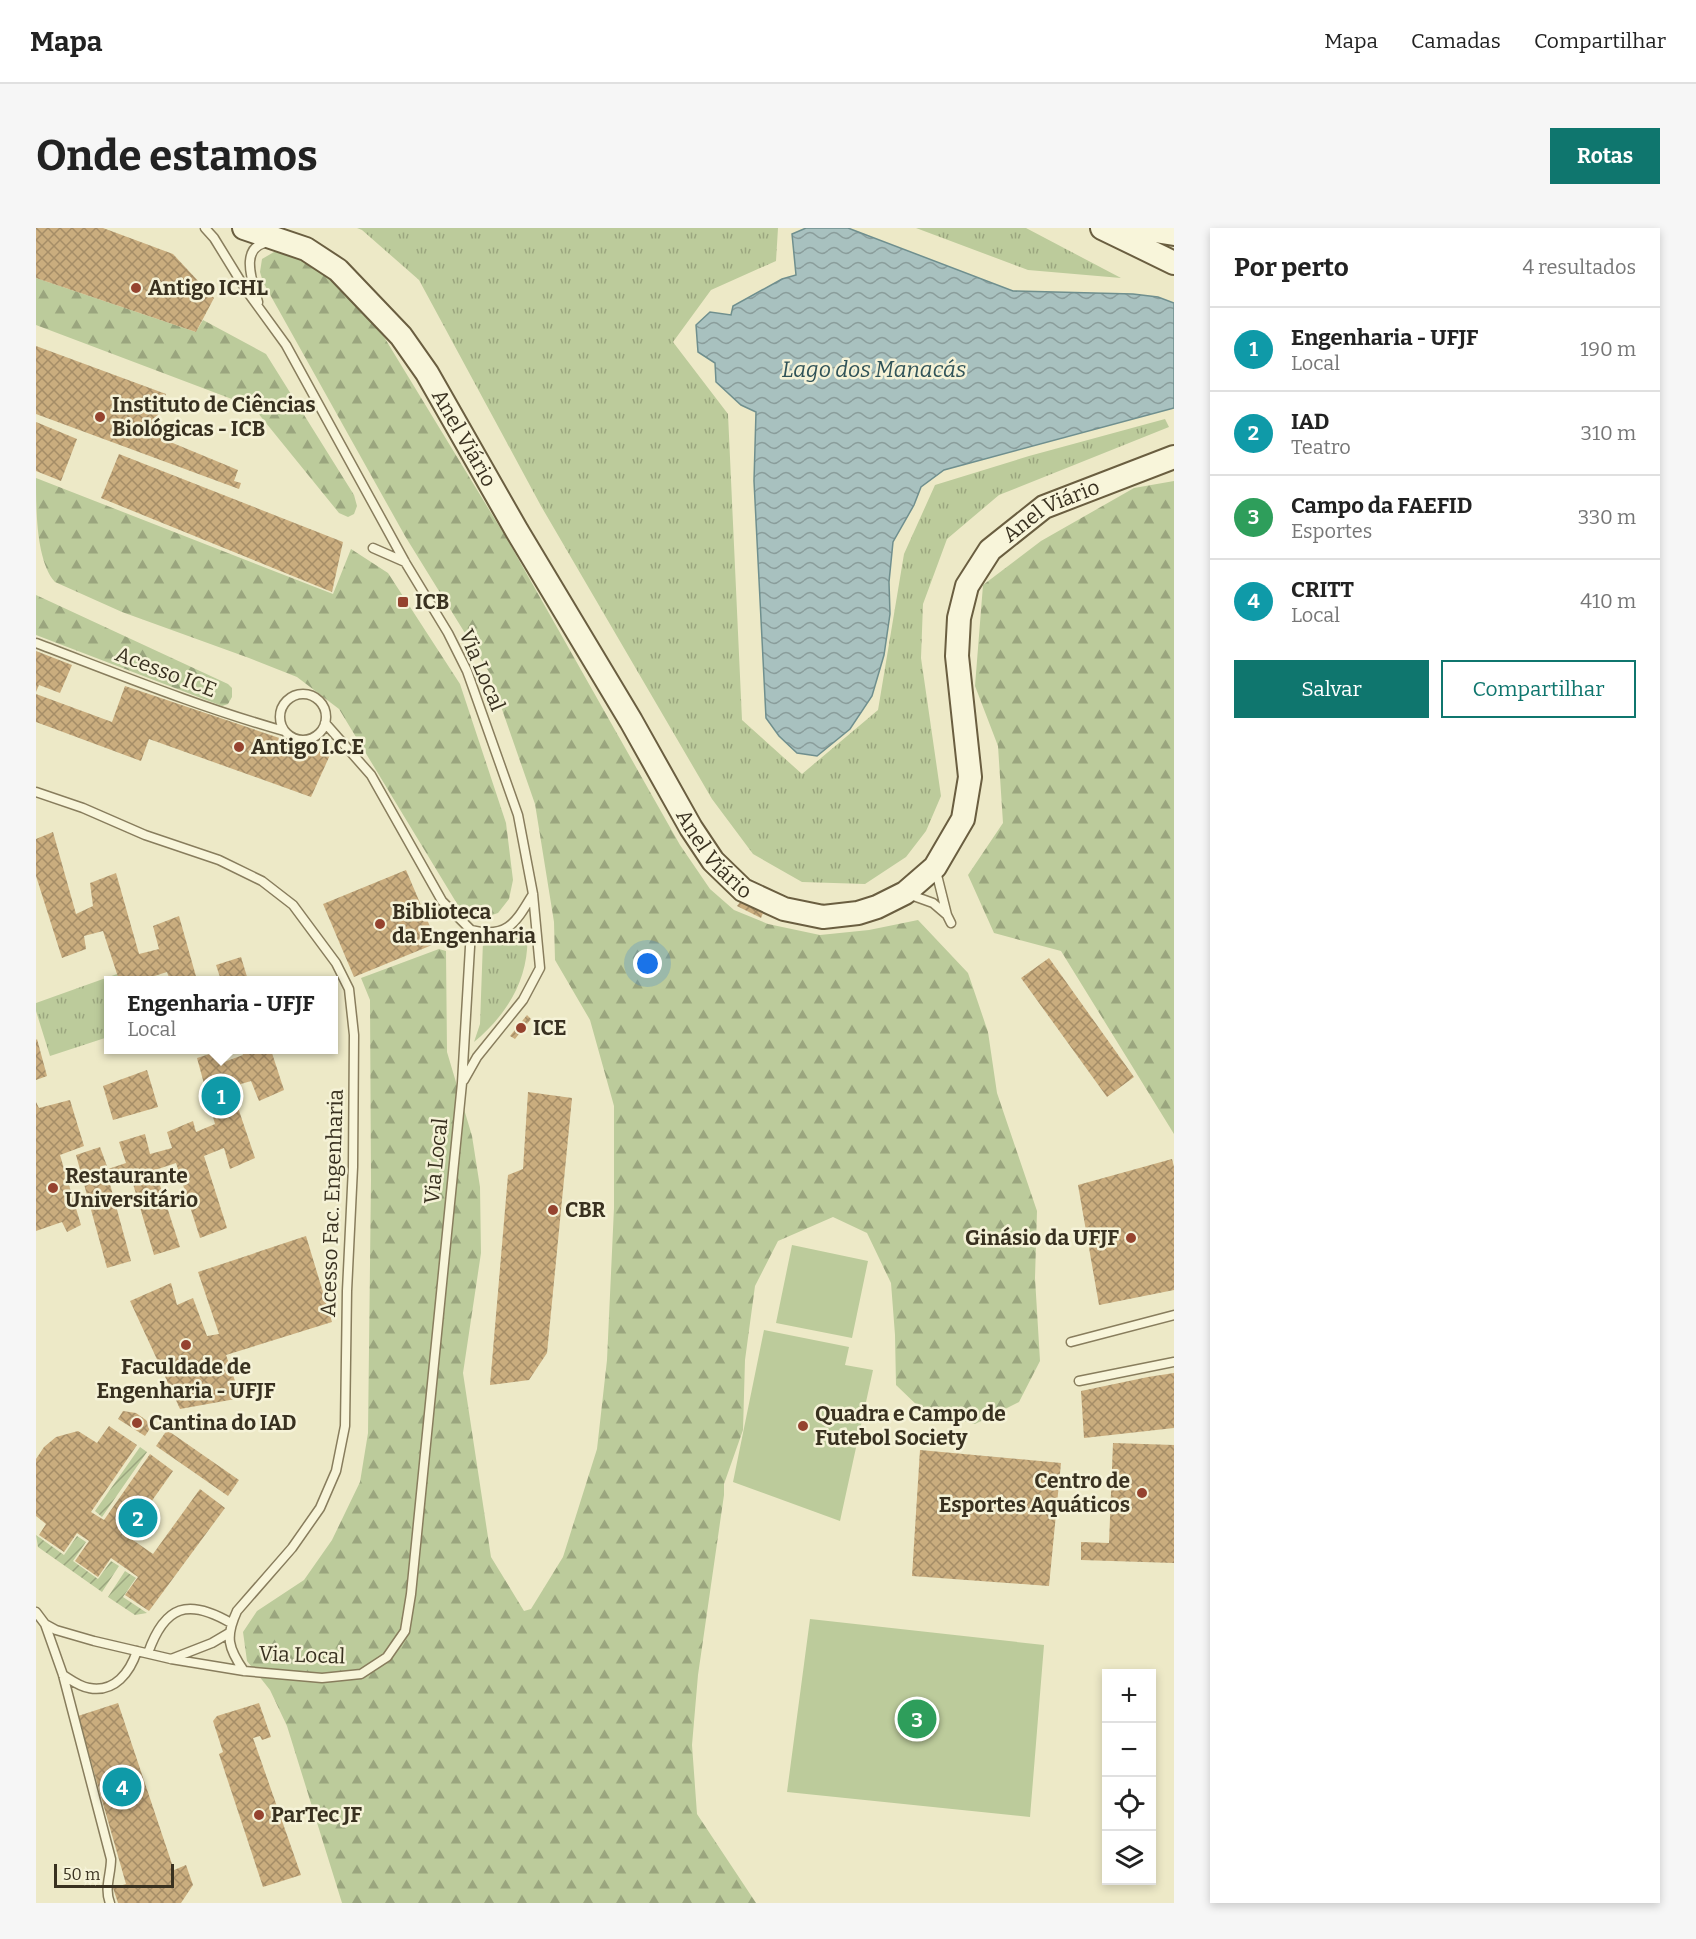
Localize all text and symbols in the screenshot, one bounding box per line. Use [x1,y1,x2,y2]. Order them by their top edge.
text: Mapa [30,25,103,58]
text: Mapa [1324,28,1378,54]
text: Camadas [1411,28,1501,54]
text: Compartilhar [1534,28,1666,54]
button: Rotas [1550,128,1660,184]
text: Onde estamos [36,131,318,181]
text: Por perto [1234,252,1349,283]
text: 4 resultados [1522,255,1636,279]
place label: Antigo ICHL [148,275,268,301]
marker: Antigo ICHL [129,281,143,295]
text: Engenharia - UFJF [1291,324,1478,351]
text: 1 [1249,337,1258,361]
text: 190 m [1580,337,1636,361]
text: Local [1291,351,1340,375]
water label: Lago dos Manacás [782,356,966,383]
street label: Anel Viário [426,385,502,491]
place label: Instituto de Ciências Biológicas - ICB [112,392,316,442]
text: IAD [1291,408,1329,435]
marker: Instituto de Ciências Biológicas - ICB [93,410,107,424]
text: 2 [1248,421,1259,445]
text: 310 m [1581,421,1636,445]
text: Teatro [1291,435,1351,459]
street label: Anel Viário [997,474,1103,548]
text: Campo da FAEFID [1291,492,1472,519]
text: 3 [1248,505,1259,529]
text: 330 m [1578,505,1636,529]
text: Esportes [1291,519,1372,543]
text: CRITT [1291,576,1354,603]
place label: ICB [415,589,449,615]
text: 4 [1247,589,1260,613]
text: 410 m [1580,589,1636,613]
marker: ICB [396,595,410,609]
text: Local [1291,603,1340,627]
street label: Via Local [453,625,511,715]
street label: Acesso ICE [112,641,220,703]
button: Salvar [1234,660,1429,718]
button: Compartilhar [1441,660,1636,718]
place label: Antigo I.C.E [251,734,364,760]
marker: Antigo I.C.E [232,740,246,754]
street label: Anel Viário [670,805,755,905]
place label: Biblioteca da Engenharia [392,899,536,949]
marker: Biblioteca da Engenharia [373,917,387,931]
your location [633,949,662,978]
popup [104,976,338,1054]
text: Engenharia - UFJF [127,990,315,1017]
place label: ICE [533,1015,567,1041]
text: Local [127,1017,176,1041]
marker: ICE [514,1021,528,1035]
pin: 1 [202,1074,240,1118]
street label: Acesso Fac. Engenharia [315,1088,349,1317]
street label: Via Local [419,1117,453,1205]
place label: Restaurante Universitário [65,1163,198,1213]
marker: Restaurante Universitário [46,1181,60,1195]
place label: CBR [565,1197,605,1223]
marker: CBR [546,1203,560,1217]
place label: Ginásio da UFJF [965,1225,1119,1251]
marker: Ginásio da UFJF [1124,1231,1138,1245]
marker: Faculdade de Engenharia - UFJF [179,1338,193,1352]
place label: Faculdade de Engenharia - UFJF [97,1354,276,1404]
place label: Quadra e Campo de Futebol Society [815,1401,1006,1451]
place label: Cantina do IAD [149,1410,297,1436]
marker: Cantina do IAD [130,1416,144,1430]
marker: Quadra e Campo de Futebol Society [796,1419,810,1433]
place label: Centro de Esportes Aquáticos [939,1468,1130,1518]
marker: Centro de Esportes Aquáticos [1135,1486,1149,1500]
pin: 2 [118,1496,158,1540]
street label: Via Local [258,1640,346,1670]
map controls [1102,1669,1156,1885]
button: + [1102,1669,1156,1723]
pin: 3 [898,1696,936,1742]
button: − [1102,1723,1156,1777]
pin: 4 [102,1764,142,1810]
button: locate [1102,1777,1156,1831]
place label: ParTec JF [271,1802,362,1828]
marker: ParTec JF [252,1808,266,1822]
button: layers [1102,1831,1156,1885]
scale bar [54,1861,174,1888]
text: 50 m [63,1865,100,1884]

